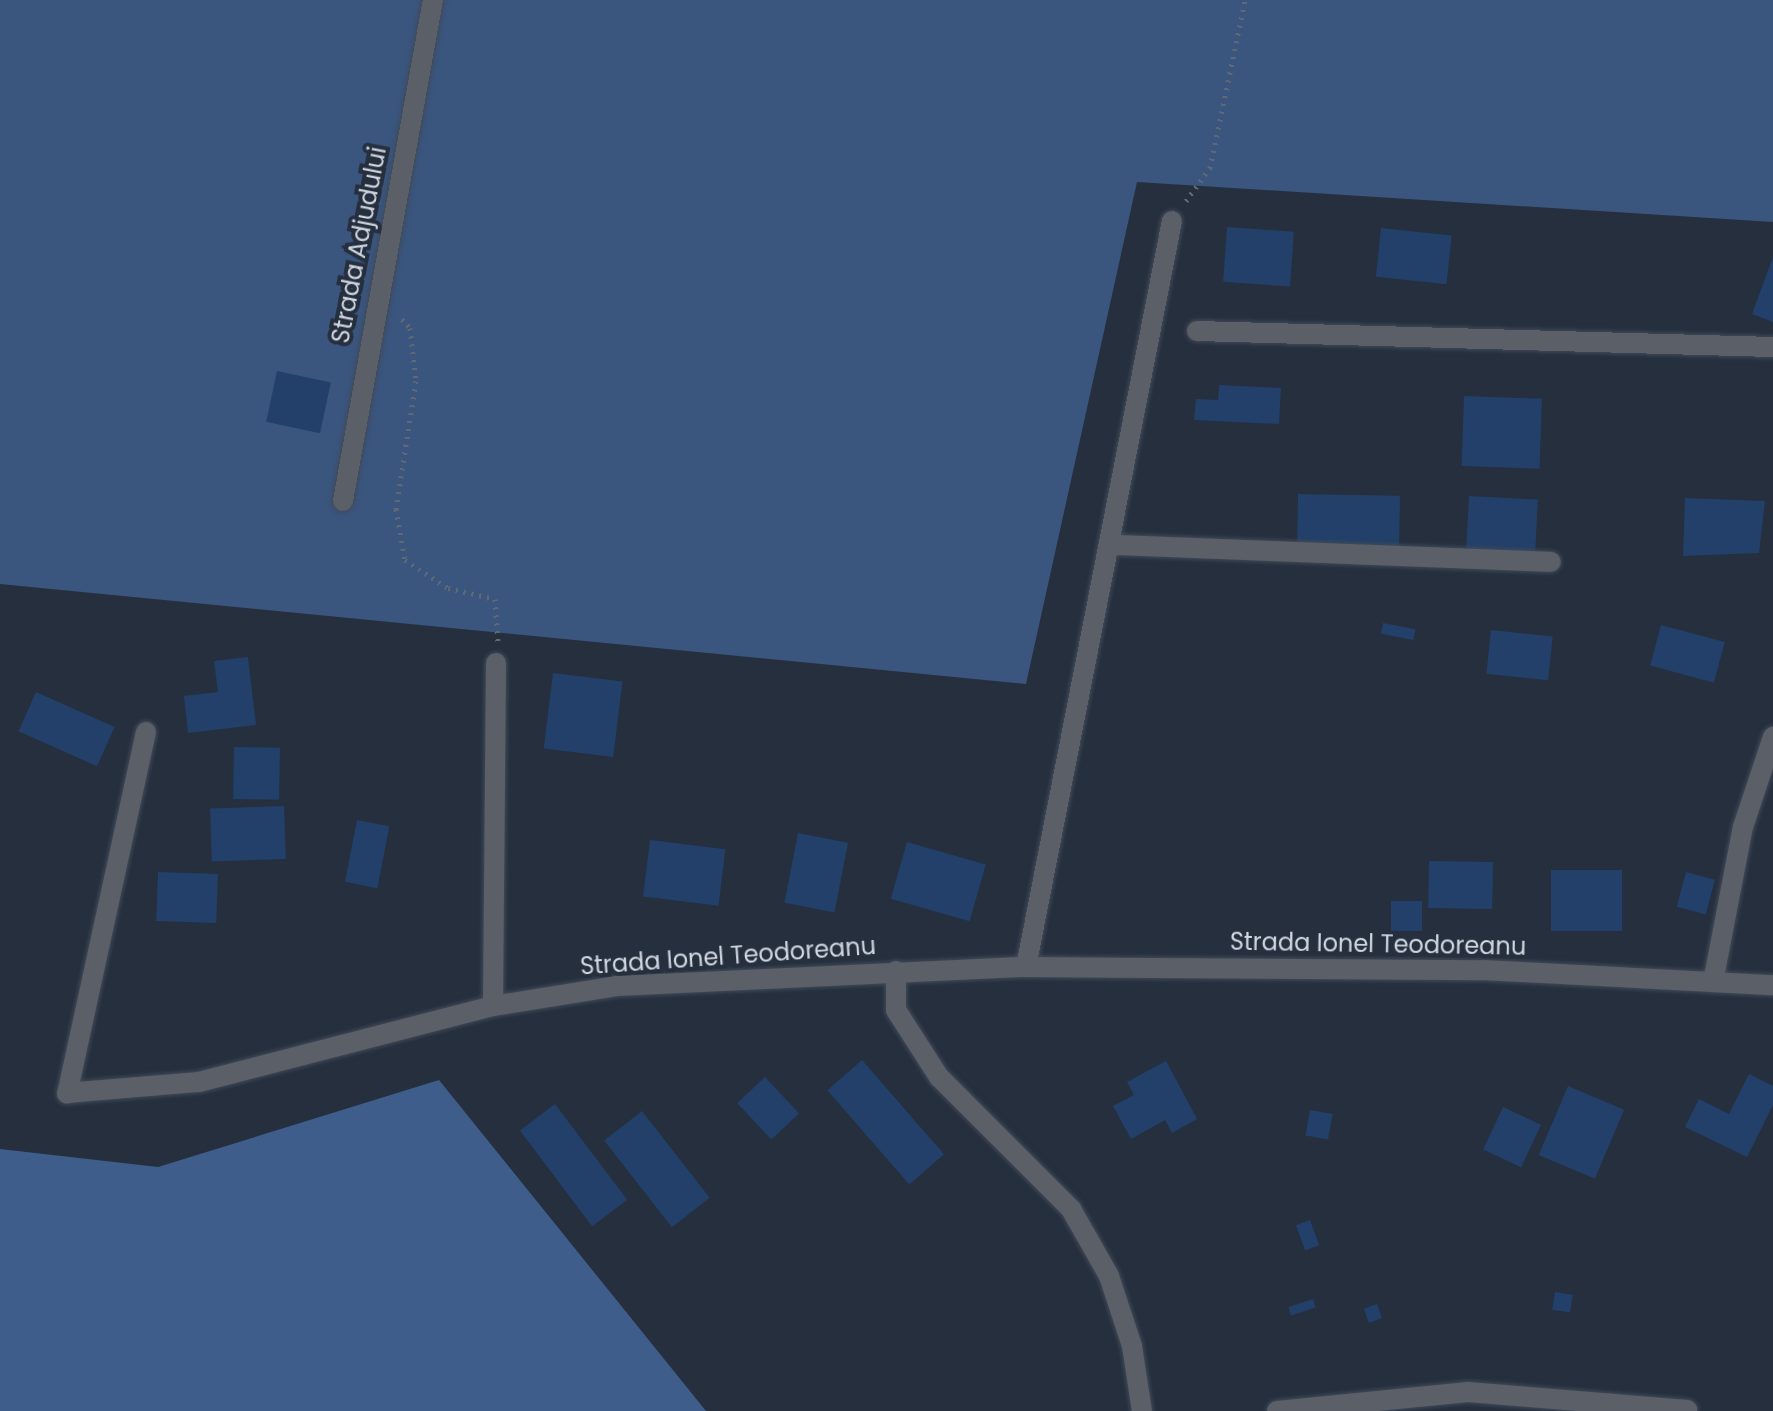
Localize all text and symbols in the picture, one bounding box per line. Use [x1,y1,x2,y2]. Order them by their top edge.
street label: Strada Adjudului [326,144,392,346]
street label: Strada Ionel Teodoreanu [1230,927,1526,961]
street label: Strada Ionel Teodoreanu [579,931,877,981]

